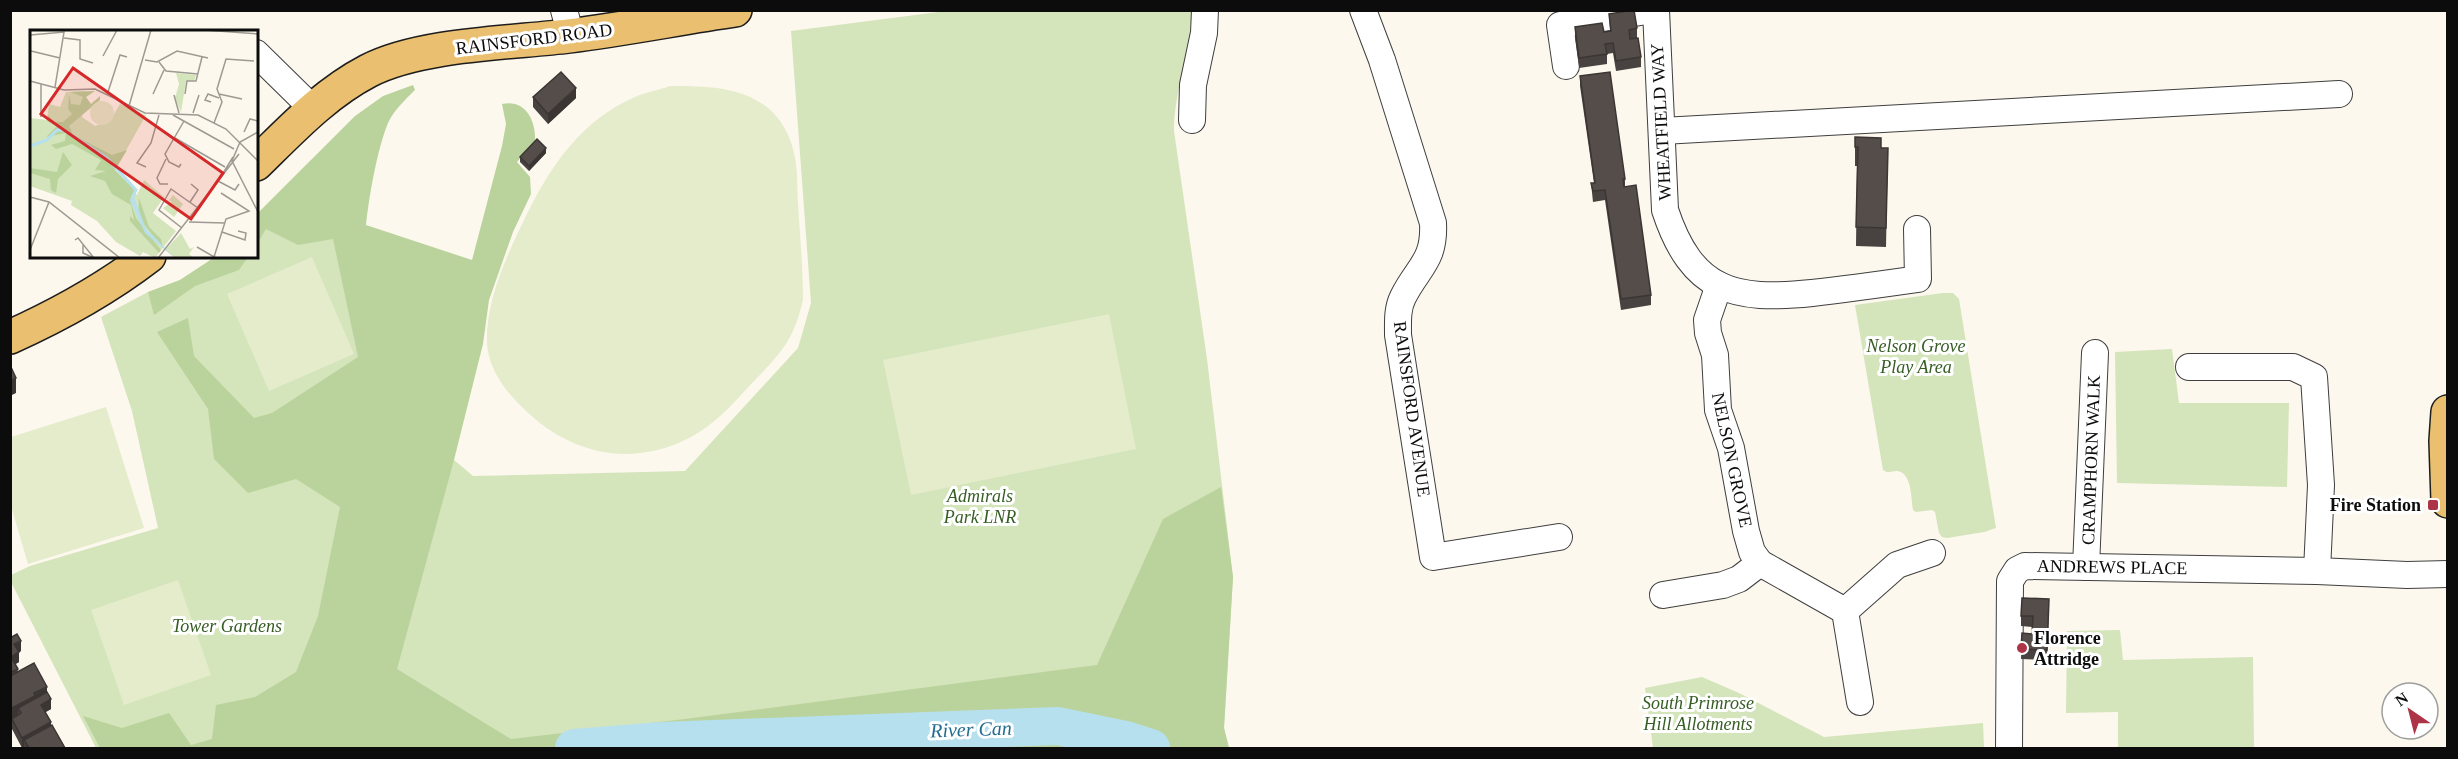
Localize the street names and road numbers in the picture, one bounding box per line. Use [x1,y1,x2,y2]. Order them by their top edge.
street label: RAINSFORD ROAD [455,19,613,59]
street label: WHEATFIELD WAY [1647,43,1675,201]
street label: RAINSFORD AVENUE [1390,320,1434,498]
street label: CRAMPHORN WALK [2078,375,2104,545]
street label: NELSON GROVE [1708,391,1756,529]
street label: ANDREWS PLACE [2037,556,2187,578]

